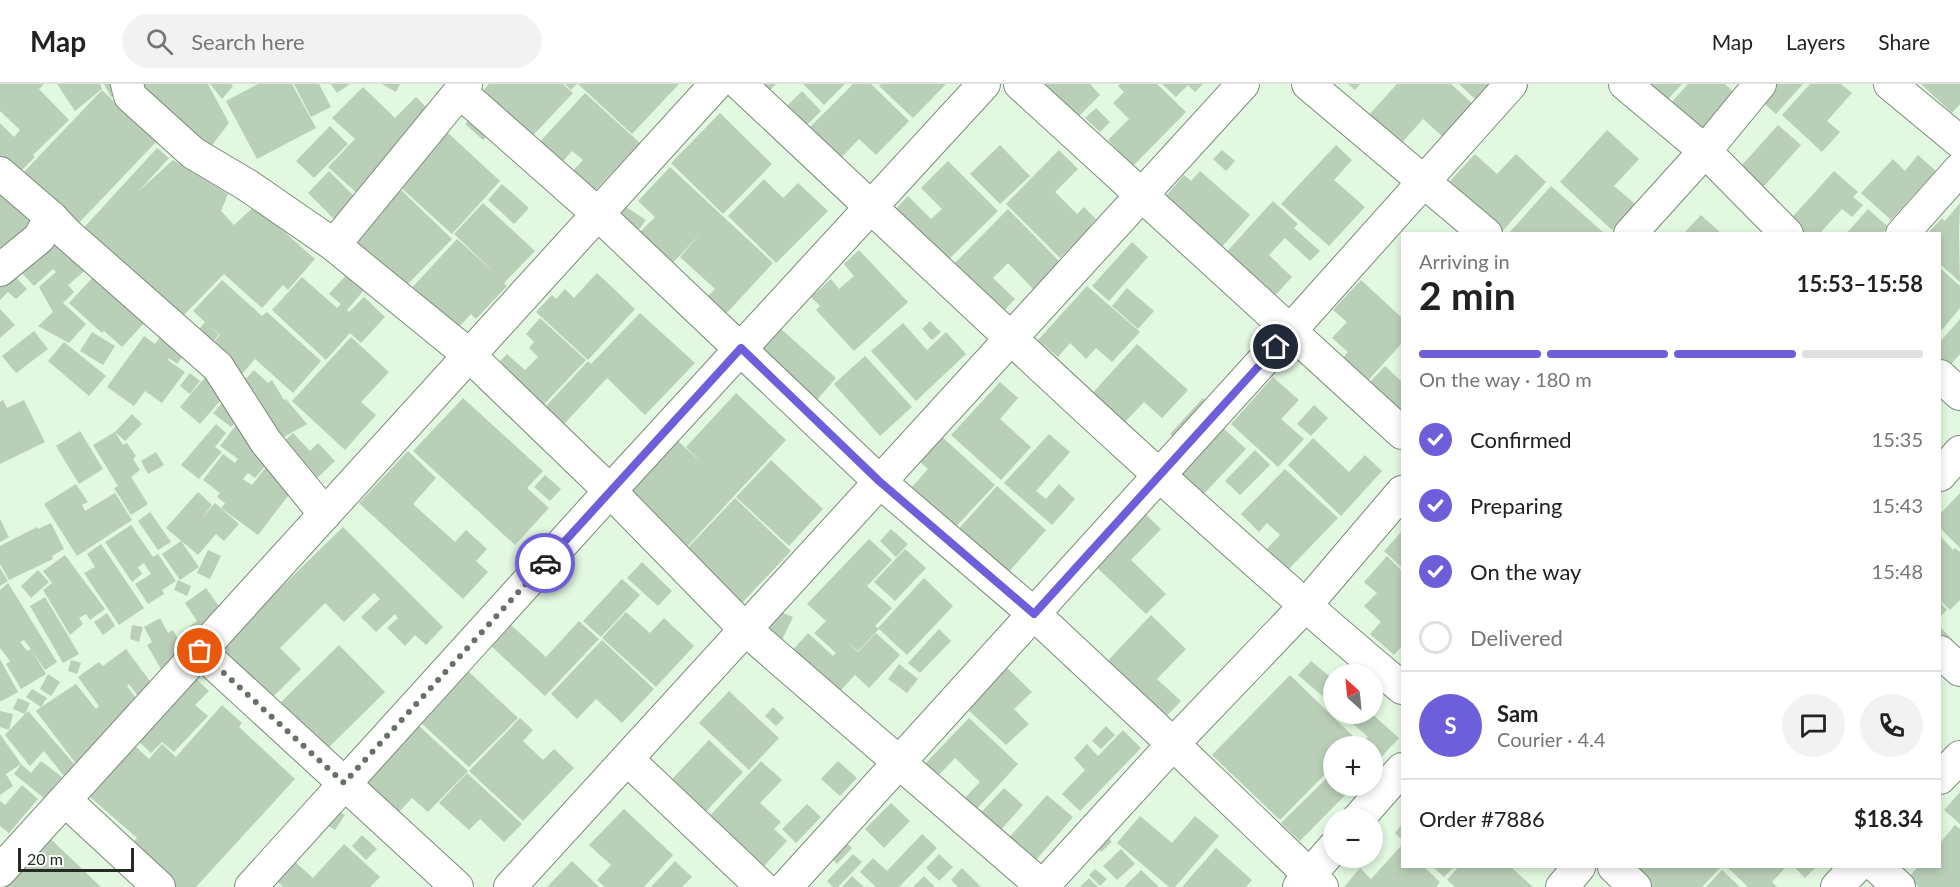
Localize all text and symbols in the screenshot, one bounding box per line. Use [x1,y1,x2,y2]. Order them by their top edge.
search box [122,14,542,68]
text: Map [30,24,86,58]
icon: search [143,25,176,58]
text: Search here [191,28,305,55]
text: Map [1712,29,1753,54]
text: Layers [1786,29,1845,54]
text: Share [1878,29,1930,54]
text: Arriving in [1419,249,1510,273]
text: 15:53–15:58 [1797,270,1923,297]
text: 2 min [1419,272,1516,318]
pin [1250,321,1301,372]
icon: home [1259,330,1292,363]
text: On the way · 180 m [1419,367,1592,391]
icon: check [1419,423,1452,456]
text: Confirmed [1470,426,1572,453]
text: 15:35 [1872,427,1923,451]
icon: check [1419,489,1452,522]
text: Preparing [1470,492,1562,519]
text: 15:43 [1872,493,1923,517]
courier [515,533,575,593]
icon: car [529,547,562,580]
icon: check [1419,555,1452,588]
text: On the way [1470,558,1581,585]
text: 15:48 [1872,559,1923,583]
text: Delivered [1470,624,1563,651]
pin [174,625,225,676]
icon: bag [183,634,216,667]
north arrow [1323,664,1383,724]
map controls [1323,664,1383,868]
button: chat [1782,694,1845,757]
button: phone [1860,694,1923,757]
text: Sam [1497,700,1539,727]
text: S [1444,712,1457,739]
text: Courier · 4.4 [1497,727,1606,751]
button: + [1323,736,1383,796]
text: Order #7886 [1419,805,1545,832]
text: $18.34 [1854,805,1923,832]
button: − [1323,808,1383,868]
scale bar [18,845,134,872]
text: 20 m [27,849,63,868]

